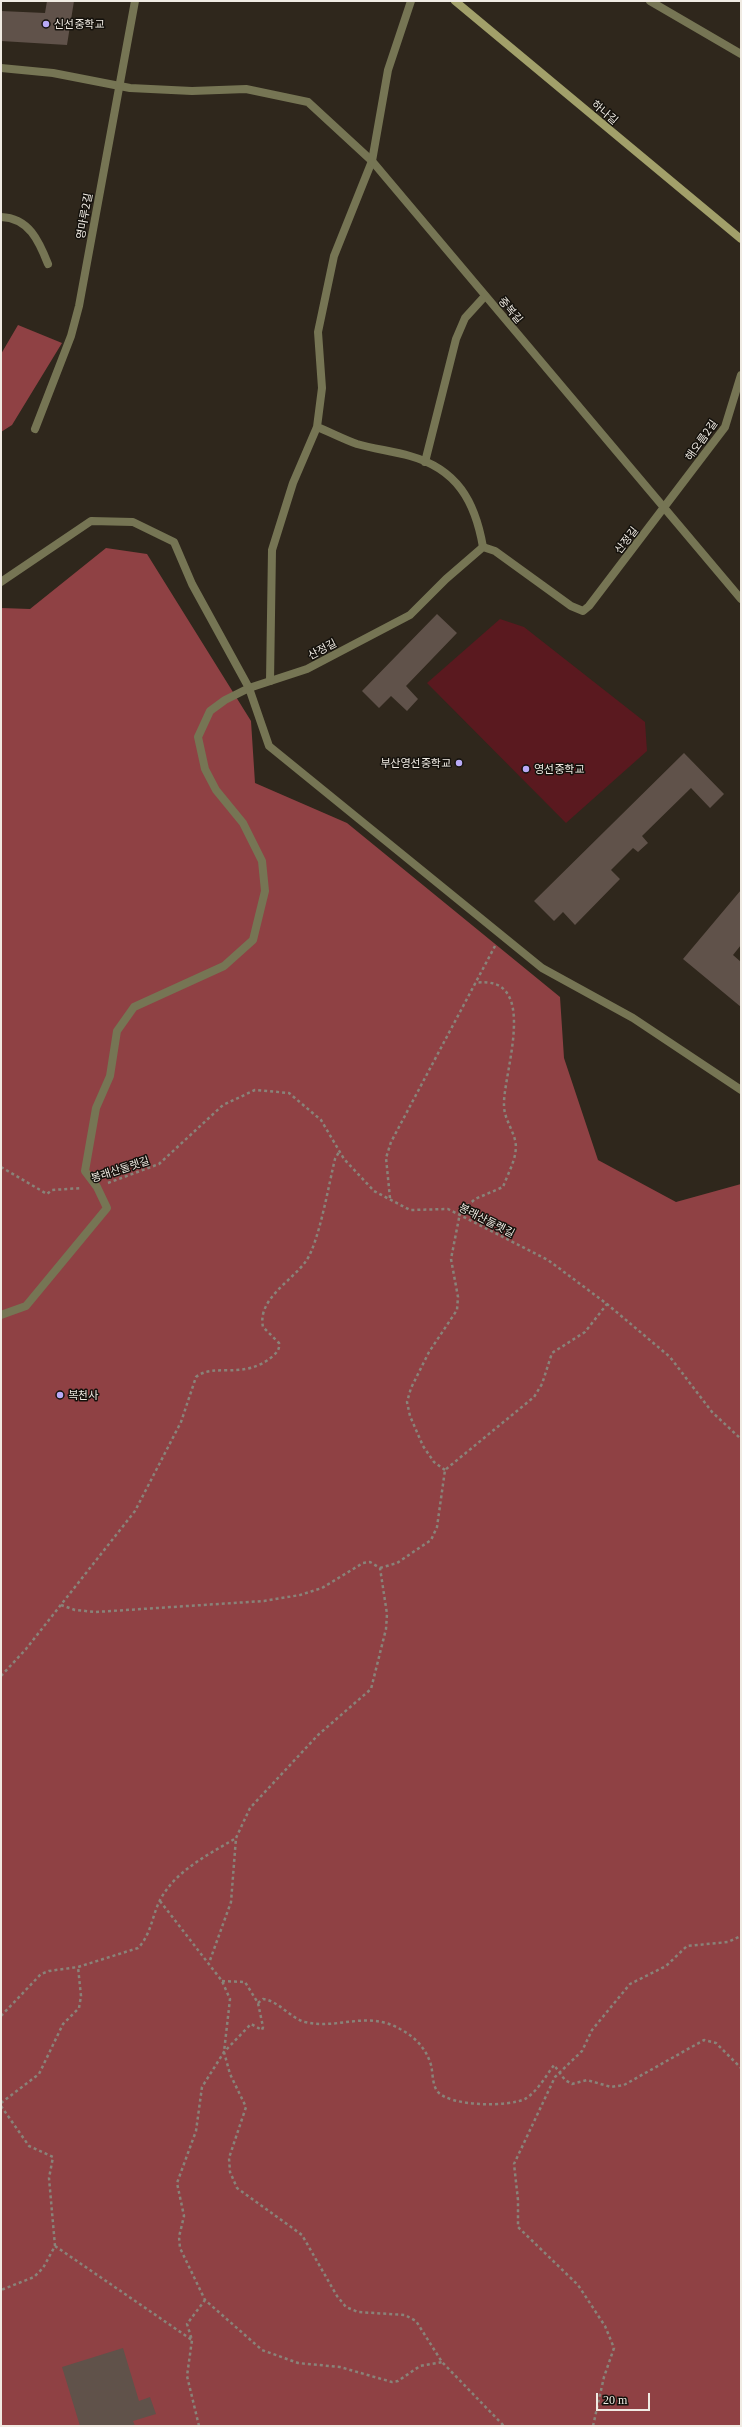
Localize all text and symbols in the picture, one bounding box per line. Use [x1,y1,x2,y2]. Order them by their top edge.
place label: 신선중학교 [54,17,105,31]
marker: 신선중학교 [41,19,51,29]
street label: 하나길 [589,97,621,127]
street label: 영마루2길 [73,192,95,240]
street label: 중복길 [496,294,526,326]
street label: 해오름2길 [682,417,720,463]
street label: 산정길 [611,524,641,556]
street label: 산정길 [305,636,339,662]
place label: 부산영선중학교 [380,756,451,770]
marker: 부산영선중학교 [454,758,464,768]
place label: 영선중학교 [534,762,585,776]
marker: 영선중학교 [521,764,531,774]
street label: 봉래산둘렛길 [89,1153,151,1185]
street label: 봉래산둘렛길 [457,1200,517,1240]
place label: 복천사 [68,1388,98,1402]
marker: 복천사 [55,1390,65,1400]
scale bar [598,2385,652,2411]
text: 20 m [603,2393,627,2407]

